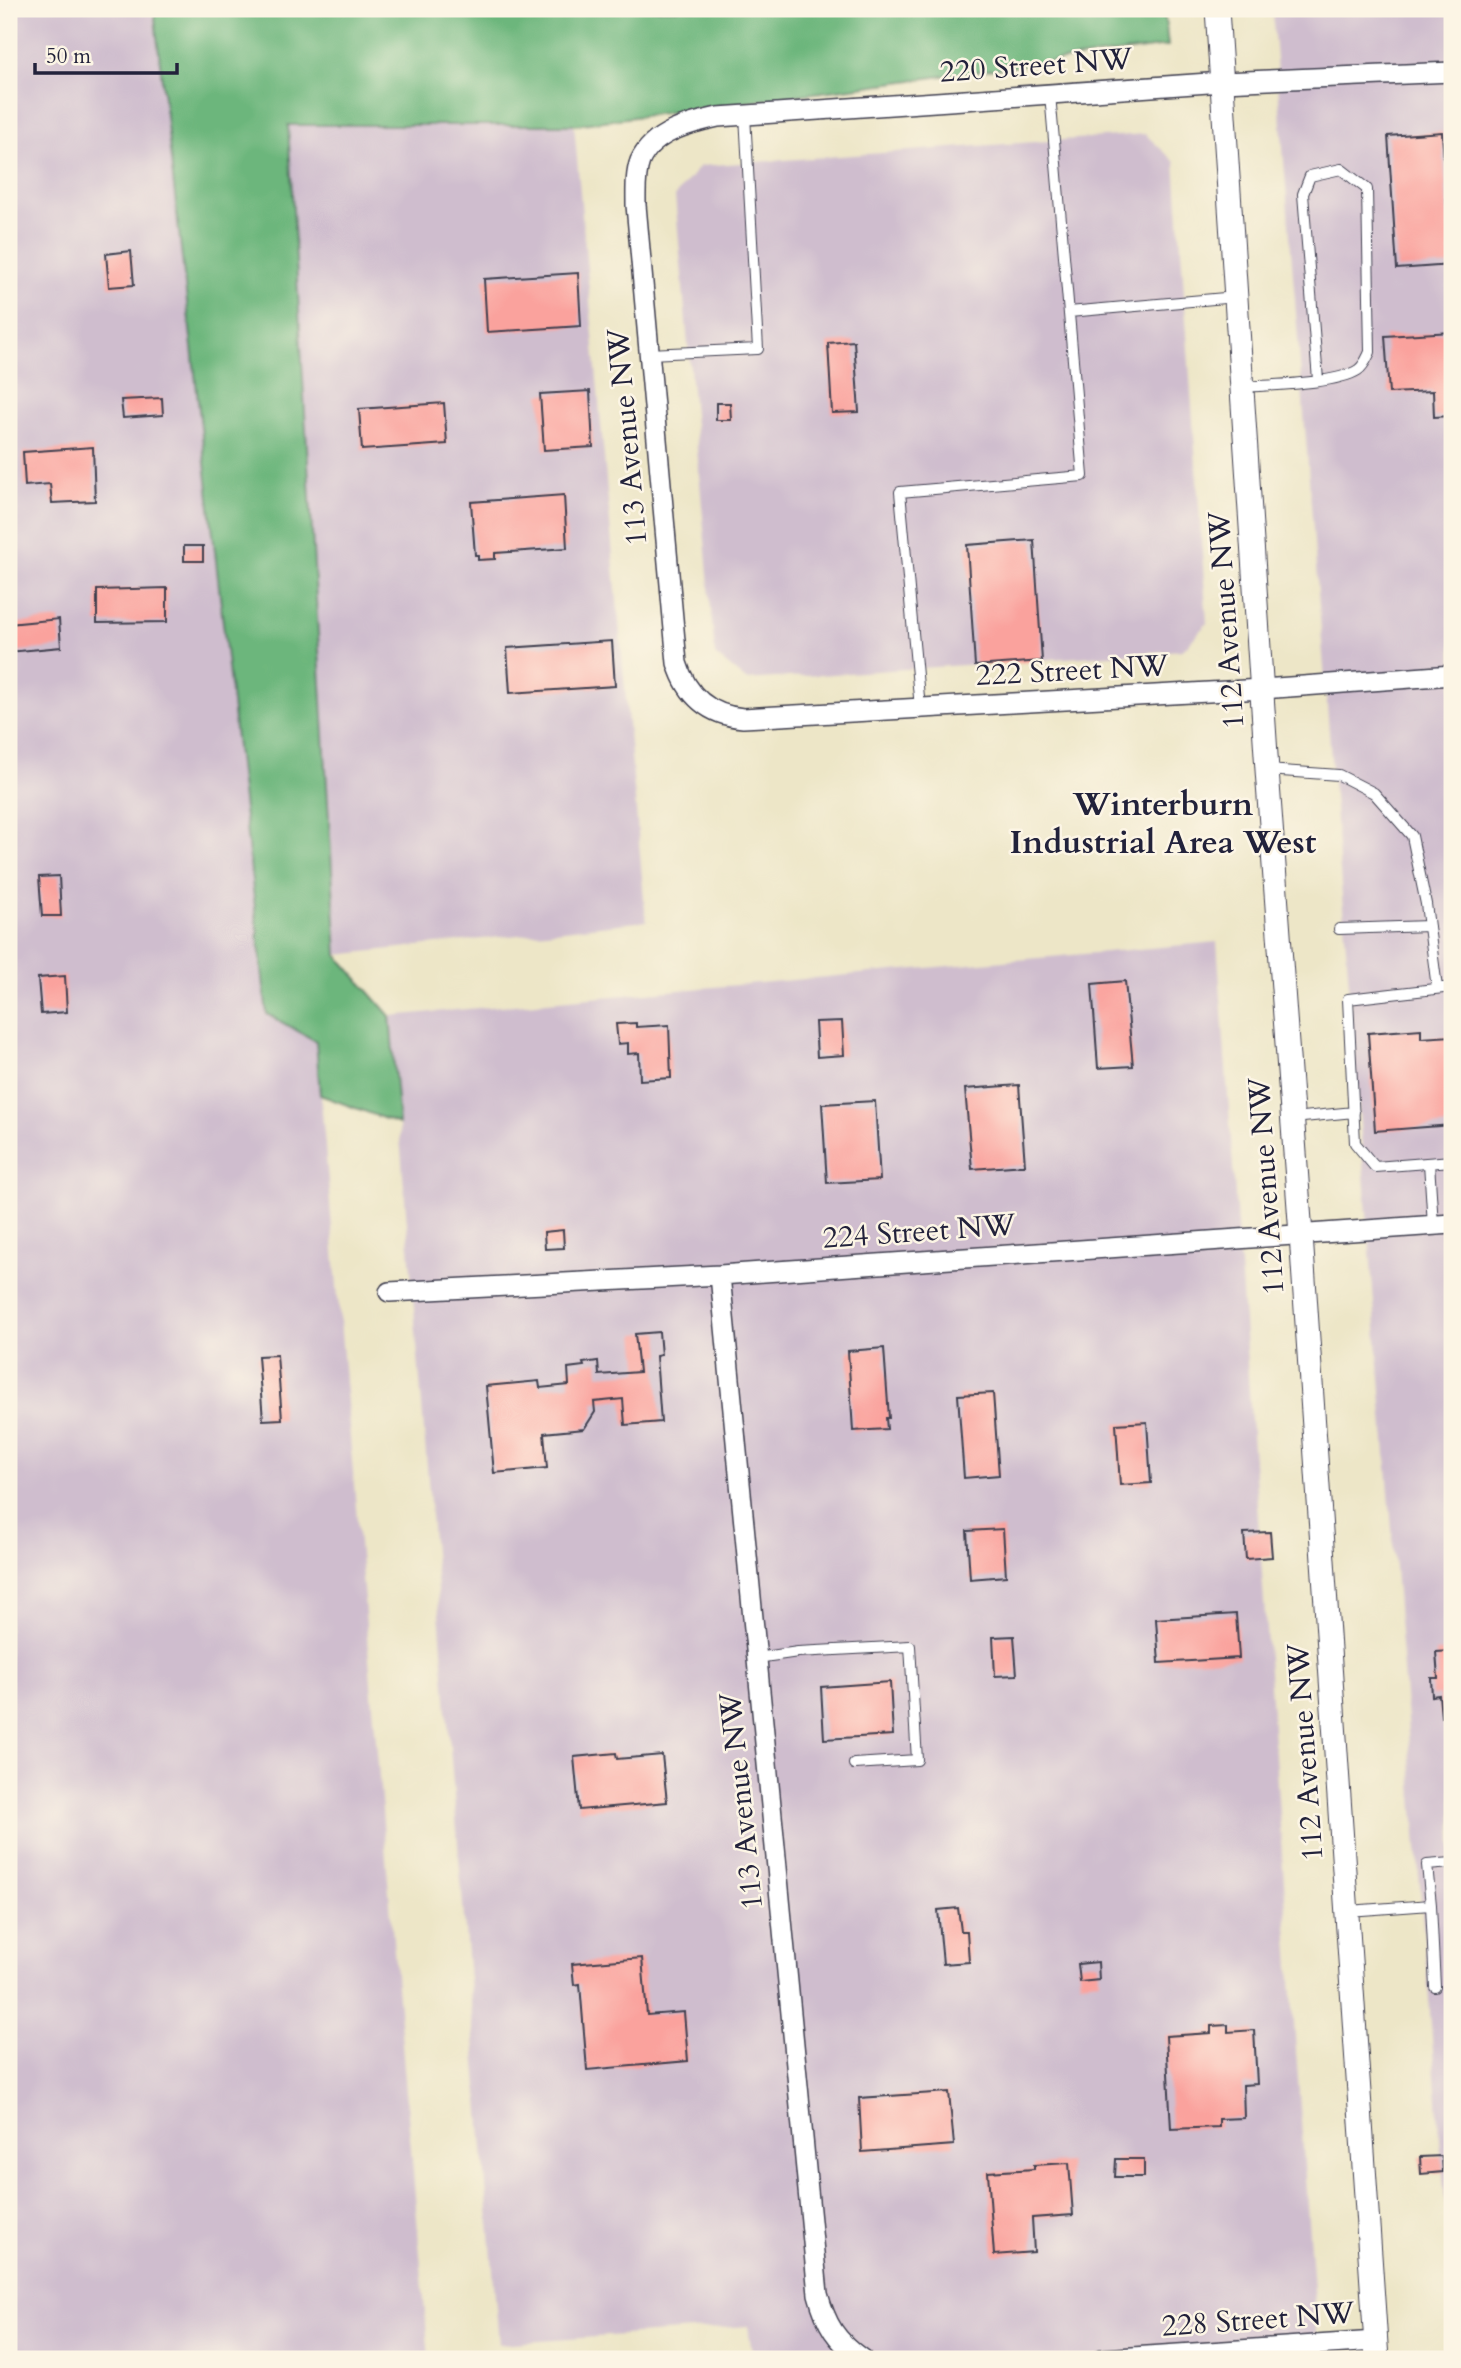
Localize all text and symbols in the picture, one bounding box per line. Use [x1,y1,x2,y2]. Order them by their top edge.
scale bar [35,32,177,76]
street label: 220 Street NW [938,38,1135,93]
text: 50 m [46,42,91,71]
street label: 113 Avenue NW [597,326,657,547]
street label: 112 Avenue NW [1198,509,1255,730]
street label: 222 Street NW [975,645,1170,696]
district label: Winterburn Industrial Area West [1010,782,1317,865]
street label: 112 Avenue NW [1238,1075,1295,1296]
street label: 224 Street NW [821,1204,1018,1259]
street label: 112 Avenue NW [1277,1641,1334,1862]
street label: 113 Avenue NW [710,1689,773,1912]
street label: 228 Street NW [1160,2292,1357,2347]

